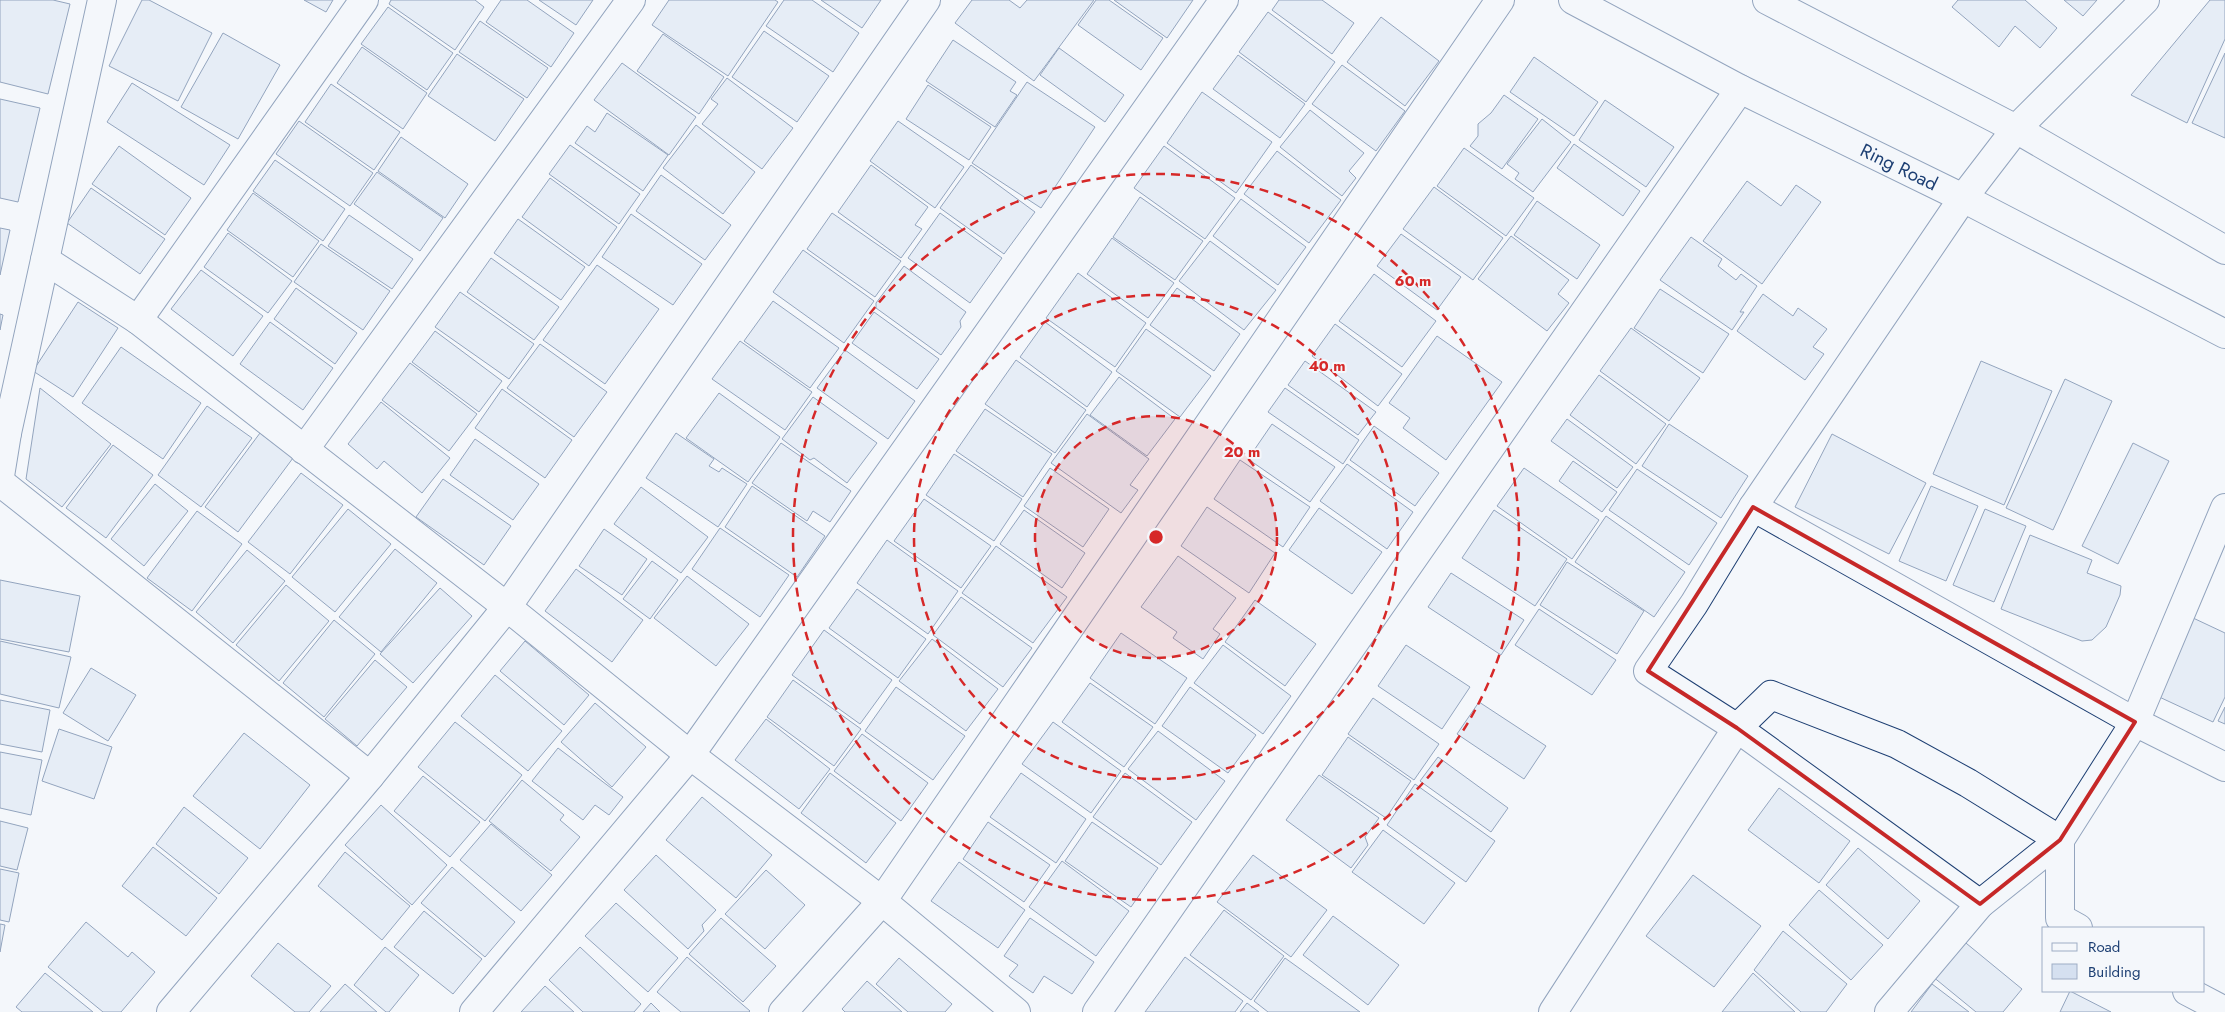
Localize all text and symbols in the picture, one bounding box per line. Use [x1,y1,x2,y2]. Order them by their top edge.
street label: Ring Road [1856,137,1942,197]
text: 60 m [1395,270,1431,292]
text: 40 m [1308,355,1346,377]
text: 20 m [1224,441,1260,463]
centre of rings [1147,528,1165,546]
legend [2042,927,2205,992]
text: Road [2088,936,2120,958]
text: Building [2088,961,2140,983]

